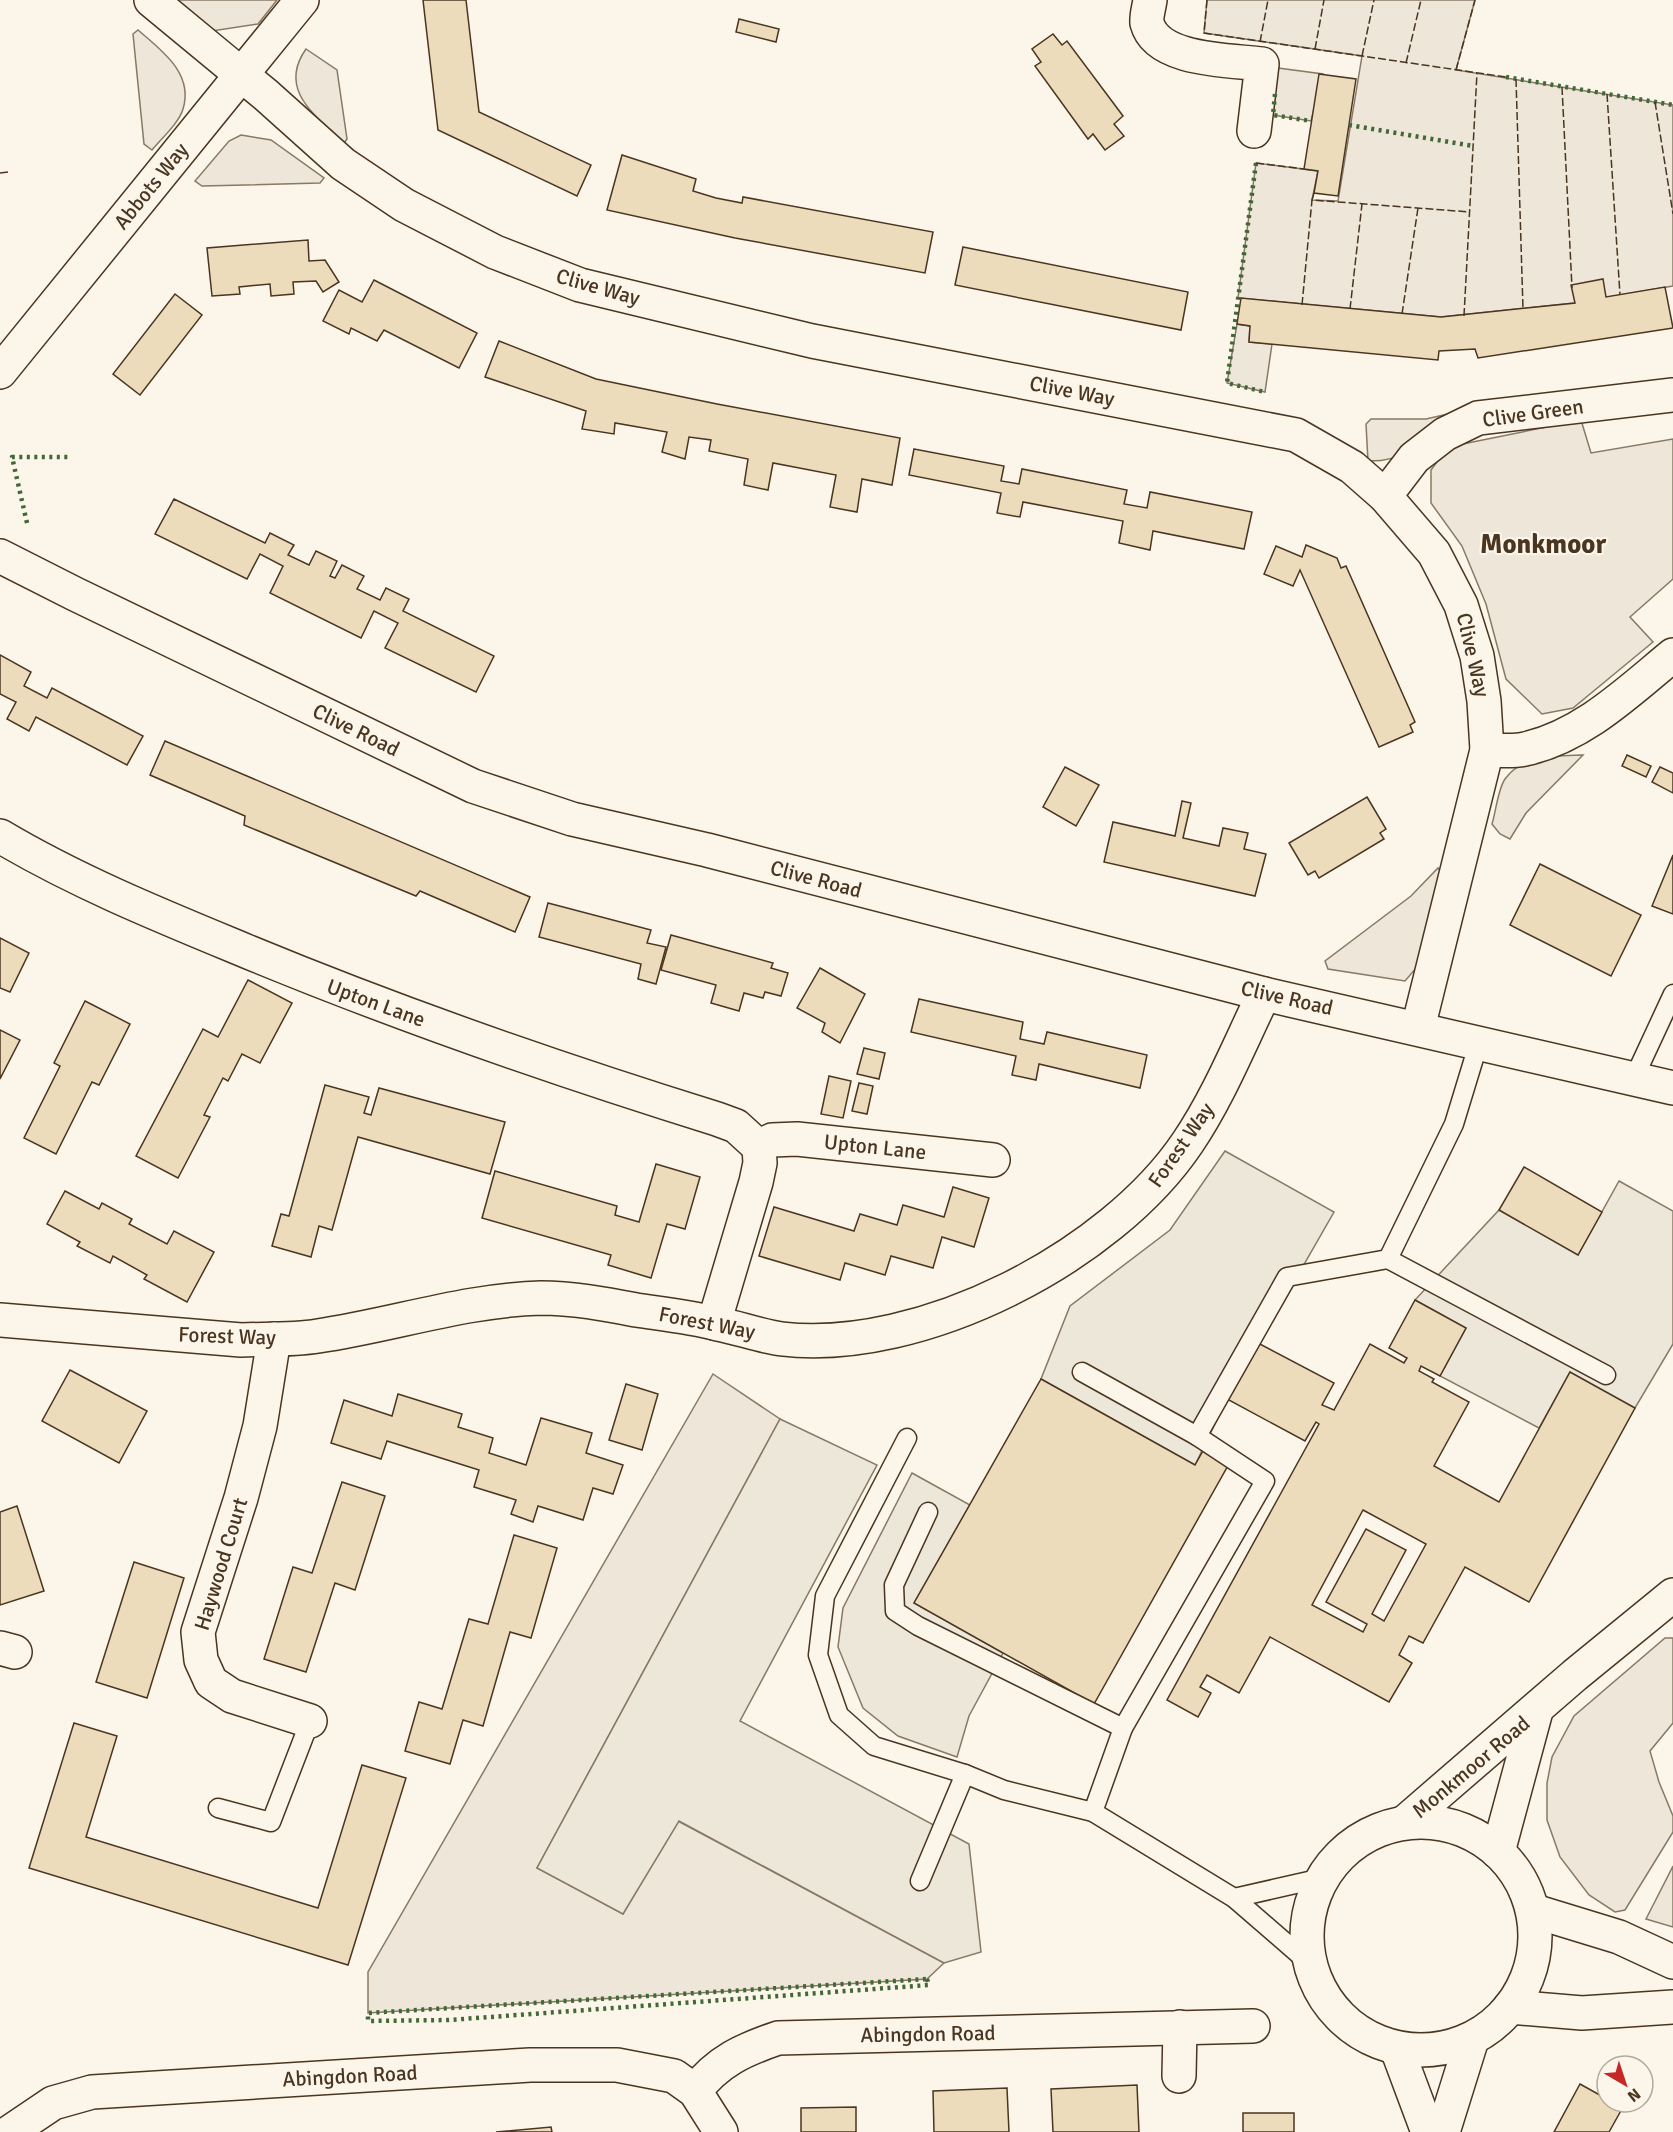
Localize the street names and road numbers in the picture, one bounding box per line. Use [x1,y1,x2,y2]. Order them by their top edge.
street label: Abbots Way [108,137,194,235]
street label: Clive Way [553,263,643,311]
street label: Clive Way [1027,370,1117,412]
street label: Clive Green [1481,393,1585,433]
street label: Clive Way [1451,610,1495,700]
street label: Clive Road [308,698,404,762]
street label: Clive Road [767,854,865,904]
street label: Upton Lane [323,973,429,1033]
street label: Clive Road [1238,975,1336,1021]
street label: Forest Way [1142,1097,1220,1192]
street label: Upton Lane [823,1129,927,1165]
street label: Forest Way [657,1301,758,1345]
street label: Forest Way [178,1321,276,1351]
street label: Haywood Court [188,1495,254,1633]
street label: Monkmoor Road [1407,1710,1535,1824]
street label: Abingdon Road [860,2020,996,2048]
street label: Abingdon Road [282,2059,418,2093]

